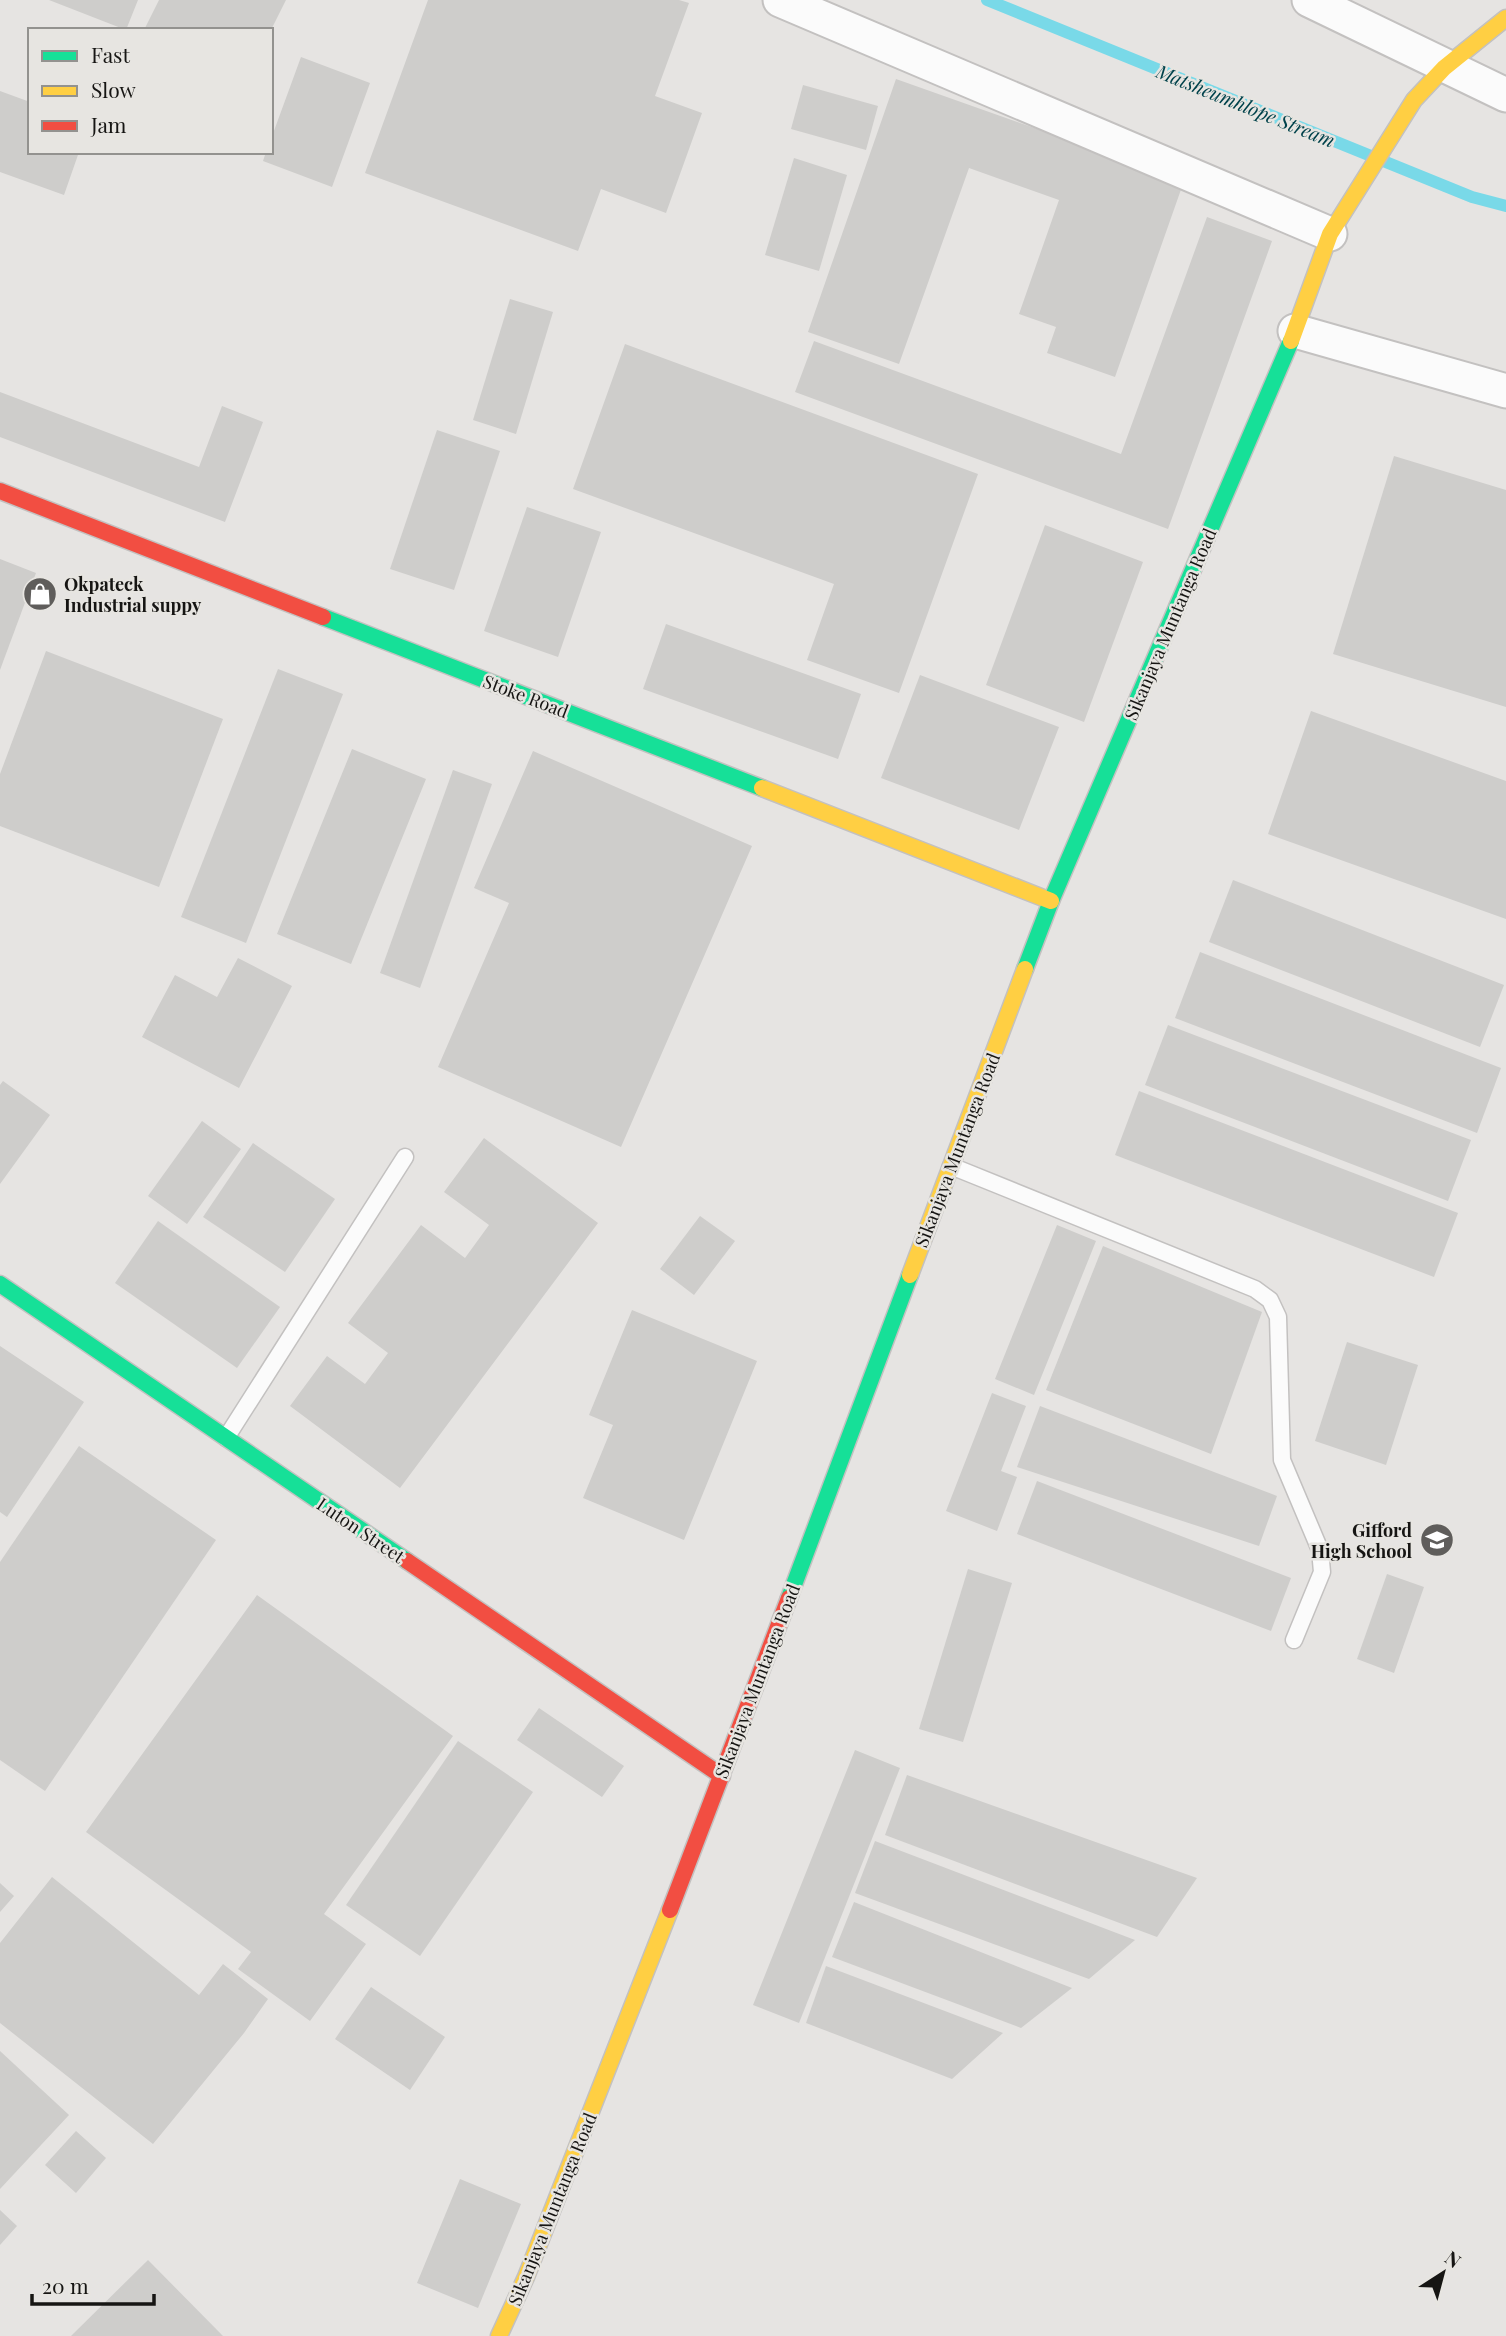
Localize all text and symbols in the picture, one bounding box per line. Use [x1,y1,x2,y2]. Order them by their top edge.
legend [28,28,273,154]
text: Fast [91,40,130,68]
water label: Matsheumhlope Stream [1152,57,1339,153]
text: Slow [91,75,136,103]
text: Jam [90,110,127,138]
street label: Sikanjaya Muntanga Road [1119,524,1222,724]
place label: Okpateck Industrial suppy [64,572,202,617]
shop icon: Okpateck Industrial suppy [21,575,59,613]
street label: Stoke Road [480,669,573,723]
street label: Sikanjaya Muntanga Road [909,1049,1005,1251]
street label: Luton Street [312,1492,410,1568]
place label: Gifford High School [1311,1518,1412,1563]
school or university icon: Gifford High School [1418,1521,1456,1559]
street label: Sikanjaya Muntanga Road [709,1580,805,1782]
street label: Sikanjaya Muntanga Road [502,2108,602,2309]
north arrow [1408,2238,1478,2308]
text: N [1440,2244,1467,2273]
scale bar [32,2262,154,2306]
text: 20 m [42,2271,89,2299]

